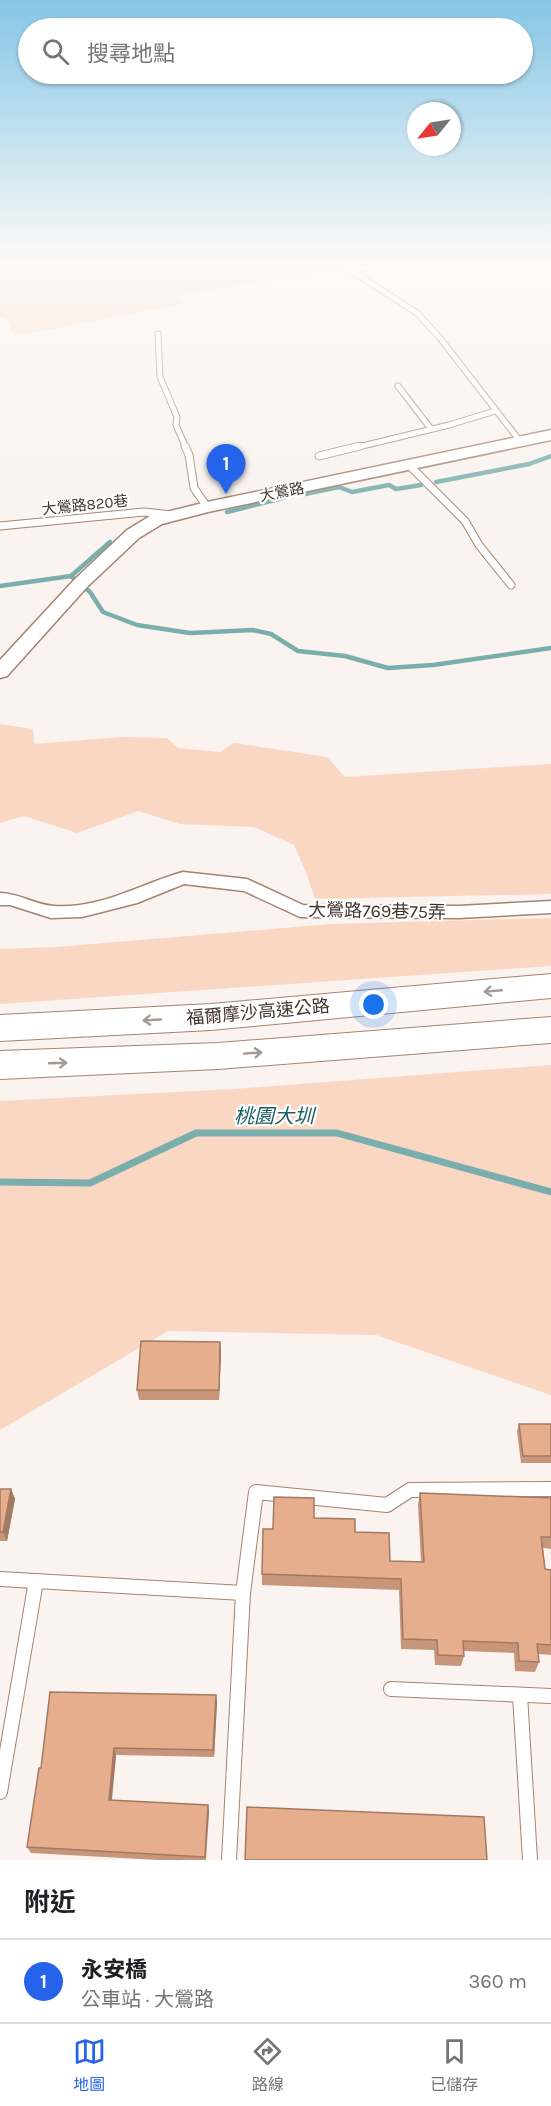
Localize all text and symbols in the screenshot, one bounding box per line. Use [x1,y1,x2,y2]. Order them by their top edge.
search box [18,18,533,84]
icon: search [39,35,72,68]
text: 搜尋地點 [87,41,175,67]
north arrow [407,102,461,156]
pin: 1 [206,444,246,494]
street label: 大鶯路 [258,479,306,505]
street label: 大鶯路820巷 [41,492,129,518]
street label: 大鶯路769巷75弄 [308,899,446,923]
one-way arrow [483,986,503,997]
your location [359,990,388,1019]
street label: 福爾摩沙高速公路 [185,995,331,1029]
one-way arrow [142,1014,162,1025]
one-way arrow [243,1048,263,1059]
one-way arrow [48,1057,68,1068]
water label: 桃園大圳 [234,1105,317,1128]
text: 附近 [24,1887,76,1918]
text: 永安橋 [81,1957,147,1983]
text: 1 [40,1970,47,1993]
text: 360 m [468,1970,527,1993]
text: 公車站 · 大鶯路 [81,1988,214,2011]
tab: 地圖 [73,2035,106,2095]
tab: 路線 [251,2035,284,2095]
tab: 已儲存 [430,2035,478,2095]

